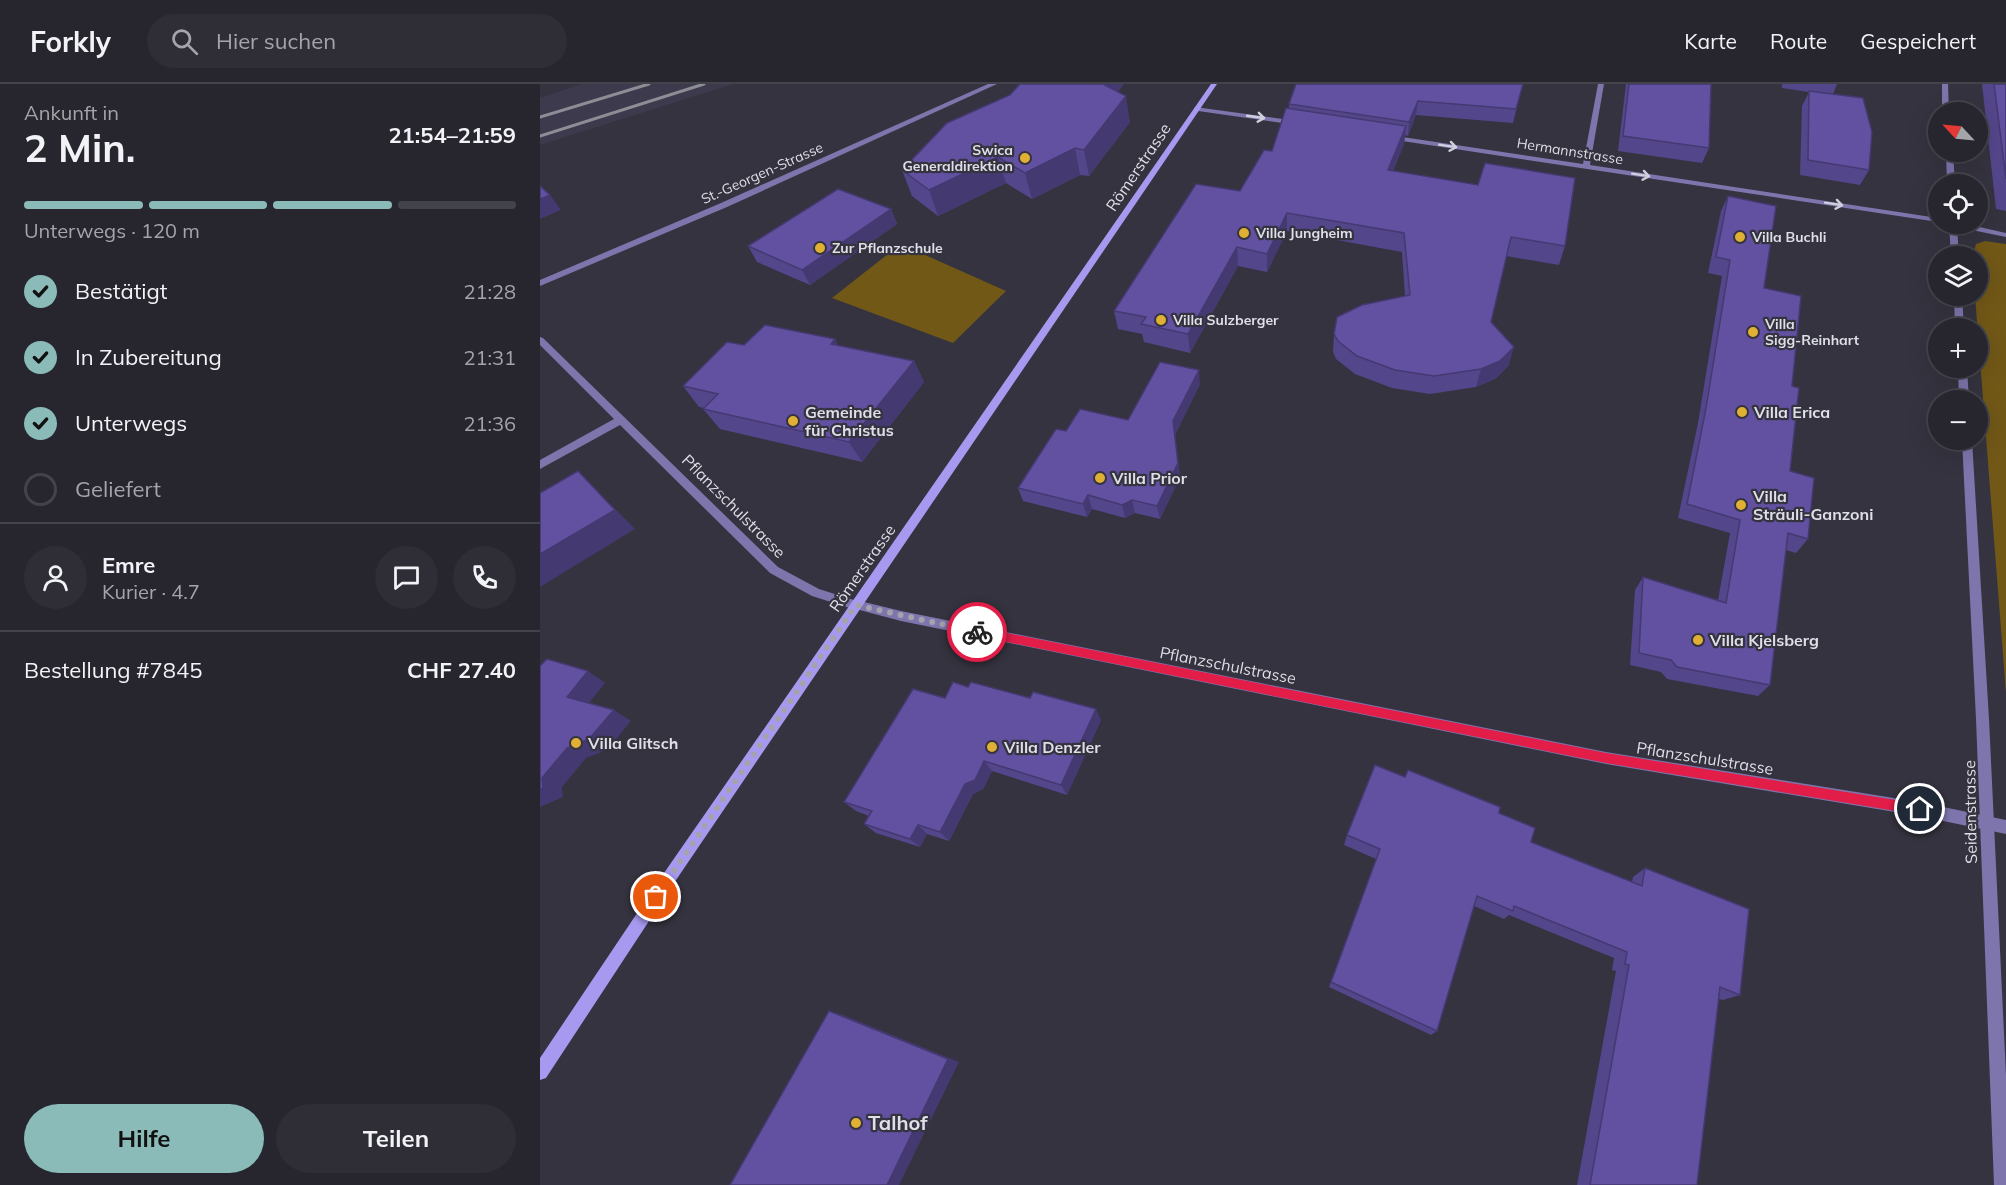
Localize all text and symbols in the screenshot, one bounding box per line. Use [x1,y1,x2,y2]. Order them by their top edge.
search box [147,14,567,68]
text: Forkly [30,24,111,59]
icon: search [168,25,201,58]
text: Hier suchen [216,27,336,55]
text: Karte [1684,28,1737,54]
text: Route [1770,28,1827,54]
text: Gespeichert [1860,28,1976,54]
text: Ankunft in [24,100,119,125]
north arrow [1928,102,1988,162]
map controls [1928,102,1988,450]
one-way arrow [1245,111,1265,122]
street label: Römerstrasse [1101,119,1175,215]
text: 21:54–21:59 [388,121,516,149]
text: 2 Min. [24,123,135,172]
street label: Hermannstrasse [1516,134,1624,168]
street label: St.-Georgen-Strasse [698,138,826,208]
one-way arrow [1438,140,1458,151]
place label: Swica Generaldirektion [902,141,1013,175]
marker: Swica Generaldirektion [1018,151,1032,165]
one-way arrow [1631,170,1650,181]
button: locate [1928,174,1988,234]
one-way arrow [1824,199,1843,210]
text: Unterwegs · 120 m [24,218,200,243]
place label: Villa Jungheim [1255,224,1353,242]
marker: Villa Jungheim [1237,226,1251,240]
place label: Villa Buchli [1751,228,1826,246]
marker: Villa Buchli [1733,230,1747,244]
place label: Zur Pflanzschule [832,239,943,257]
marker: Zur Pflanzschule [813,241,827,255]
button: layers [1928,246,1988,306]
icon: check [24,275,57,308]
text: Bestätigt [75,277,168,305]
text: 21:28 [463,279,516,304]
place label: Villa Sulzberger [1172,311,1279,329]
marker: Villa Sulzberger [1154,313,1168,327]
place label: Villa Sigg-Reinhart [1764,315,1860,349]
button: + [1928,318,1988,378]
marker: Villa Sigg-Reinhart [1746,325,1760,339]
icon: check [24,341,57,374]
text: In Zubereitung [75,343,222,371]
text: 21:31 [463,345,516,370]
button: − [1928,390,1988,450]
place label: Gemeinde für Christus [805,402,894,440]
place label: Villa Erica [1753,402,1830,422]
marker: Villa Erica [1735,405,1749,419]
icon: check [24,407,57,440]
text: Unterwegs [75,409,187,437]
text: 21:36 [463,411,516,436]
marker: Gemeinde für Christus [786,414,800,428]
street label: Pflanzschulstrasse [678,450,790,562]
place label: Villa Prior [1111,468,1188,488]
marker: Villa Prior [1093,471,1107,485]
text: Geliefert [75,475,161,503]
place label: Villa Sträuli-Ganzoni [1752,486,1873,524]
marker: Villa Sträuli-Ganzoni [1734,498,1748,512]
street label: Römerstrasse [825,521,899,615]
button: person [24,546,87,609]
button: chat [375,546,438,609]
button: phone [453,546,516,609]
text: Emre [102,551,155,579]
text: Kurier · 4.7 [102,579,200,604]
courier [947,602,1007,662]
icon: bike [961,616,994,649]
place label: Villa Kjelsberg [1709,630,1819,650]
marker: Villa Kjelsberg [1691,633,1705,647]
street label: Pflanzschulstrasse [1158,642,1298,688]
text: Bestellung #7845 [24,656,202,684]
text: CHF 27.40 [407,656,516,684]
place label: Villa Glitsch [587,733,678,753]
marker: Villa Glitsch [569,736,583,750]
place label: Villa Denzler [1003,737,1101,757]
street label: Pflanzschulstrasse [1635,737,1775,779]
marker: Villa Denzler [985,740,999,754]
street label: Seidenstrasse [1959,760,1981,864]
pin [1894,783,1945,834]
icon: home [1903,792,1936,825]
pin [630,871,681,922]
icon: bag [639,880,672,913]
button: Hilfe [24,1104,264,1173]
button: Teilen [276,1104,516,1173]
place label: Talhof [868,1110,928,1135]
marker: Talhof [849,1116,863,1130]

